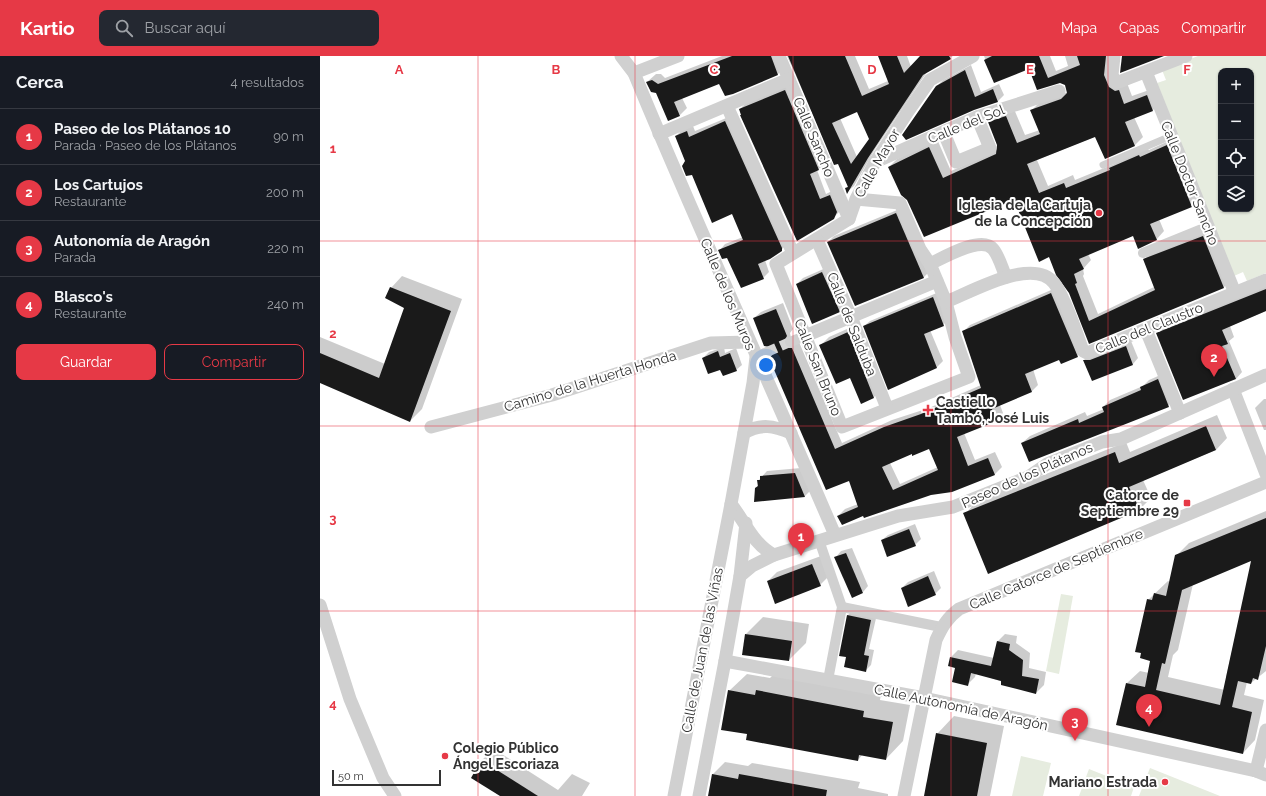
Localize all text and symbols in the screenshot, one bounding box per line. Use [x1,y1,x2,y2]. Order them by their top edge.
search box [99,10,379,46]
text: Kartio [20,17,75,39]
icon: search [113,17,135,39]
text: Buscar aquí [145,19,225,37]
text: Mapa [1061,20,1097,36]
text: Capas [1119,20,1159,36]
text: Compartir [1181,20,1246,36]
text: A [395,62,404,77]
text: B [552,62,561,77]
text: C [710,62,719,77]
text: D [867,62,877,77]
text: E [1026,62,1034,77]
text: F [1183,62,1191,77]
map controls [1218,68,1254,212]
button: + [1218,68,1254,104]
text: Cerca [16,72,64,92]
text: 4 resultados [231,75,304,90]
street label: Calle Sancho [790,95,838,179]
street label: Calle del Sol [925,101,1007,147]
button: − [1218,104,1254,140]
street label: Calle Doctor Sancho [1158,119,1222,247]
text: Paseo de los Plátanos 10 [54,120,231,138]
street label: Calle Mayor [851,126,903,200]
text: 1 [26,129,32,144]
text: 90 m [273,129,304,144]
text: Parada · Paseo de los Plátanos [54,138,237,153]
button: locate [1218,140,1254,176]
text: 1 [330,141,337,156]
text: Los Cartujos [54,176,143,194]
button: layers [1218,176,1254,212]
text: 2 [25,185,33,200]
text: 200 m [266,185,304,200]
text: Restaurante [54,194,126,209]
place label: Iglesia de la Cartuja de la Concepción [958,197,1091,229]
marker: Iglesia de la Cartuja de la Concepción [1094,208,1104,218]
text: Autonomía de Aragón [54,232,210,250]
street label: Calle de los Muros [697,236,759,353]
text: 3 [25,241,33,256]
text: 220 m [267,241,304,256]
text: Parada [54,250,96,265]
street label: Calle de Salduba [824,270,880,378]
text: Blasco's [54,288,113,306]
text: 4 [25,297,33,312]
text: 240 m [267,297,304,312]
street label: Calle del Claustro [1093,299,1205,357]
text: Restaurante [54,306,126,321]
street label: Calle San Bruno [791,316,845,418]
text: 2 [329,326,337,341]
button: Guardar [16,344,156,380]
button: Compartir [164,344,304,380]
pin: 2 [1201,344,1227,377]
street label: Camino de la Huerta Honda [502,347,678,415]
your location [756,355,776,375]
place label: Castiello Tambó, José Luis [936,394,1049,426]
marker: Castiello Tambó, José Luis [923,405,933,415]
street label: Paseo de los Plátanos [959,439,1095,511]
place label: Catorce de Septiembre 29 [1081,487,1180,519]
marker: Catorce de Septiembre 29 [1182,498,1192,508]
text: 3 [329,511,337,526]
pin: 1 [788,523,814,556]
street label: Calle Catorce de Septiembre [967,525,1145,613]
street label: Calle de Juan de las Viñas [678,566,726,734]
street label: Calle Autonomía de Aragón [873,681,1049,733]
pin: 4 [1136,694,1162,727]
text: 4 [329,696,337,711]
pin: 3 [1062,708,1088,741]
place label: Colegio Público Ángel Escoriaza [453,740,559,772]
marker: Colegio Público Ángel Escoriaza [440,751,450,761]
scale bar [332,768,441,787]
text: 50 m [338,770,364,783]
place label: Mariano Estrada [1049,774,1157,790]
marker: Mariano Estrada [1160,777,1170,787]

